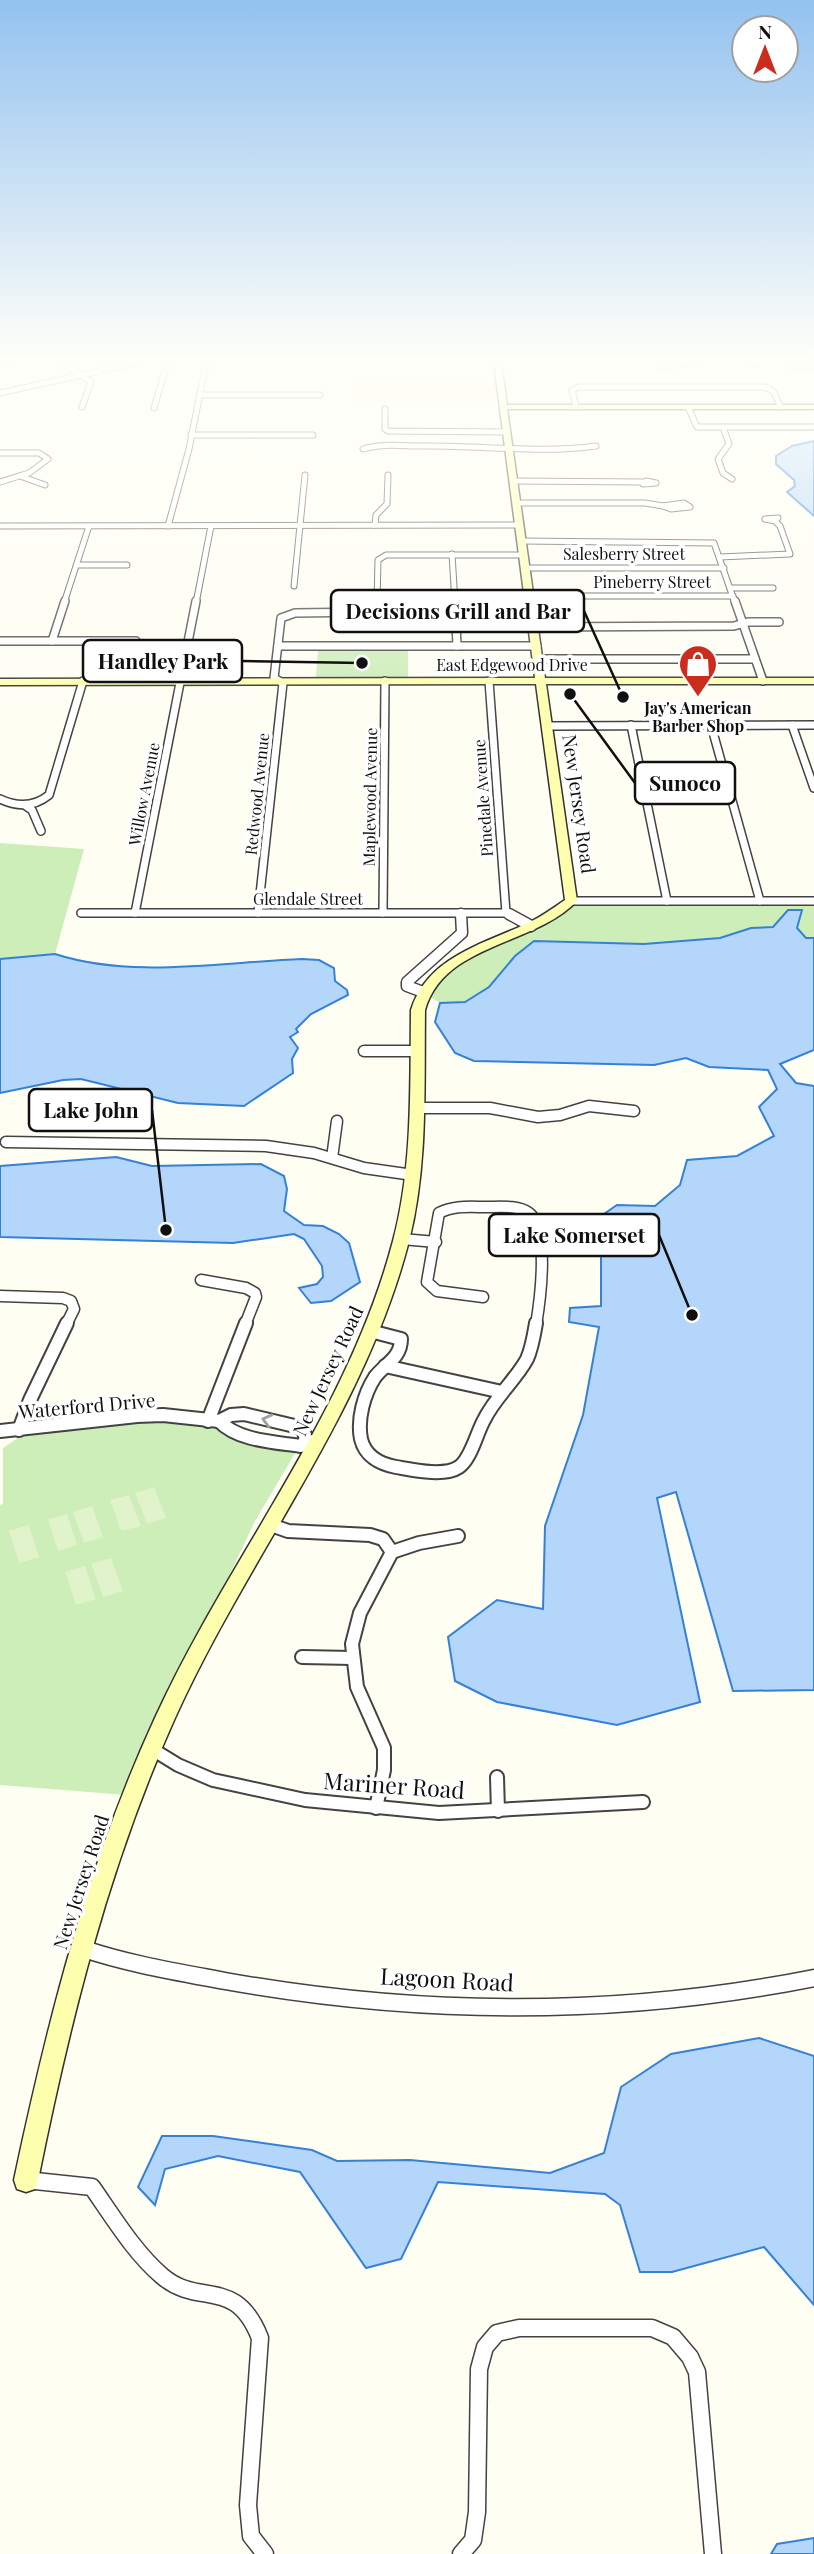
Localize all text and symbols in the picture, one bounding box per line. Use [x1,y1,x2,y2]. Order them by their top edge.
north arrow [730,14,800,84]
text: N [758,18,772,44]
street label: Salesberry Street [563,543,685,564]
street label: Pineberry Street [593,571,711,592]
callout: Decisions Grill and Bar [331,590,584,632]
text: Decisions Grill and Bar [345,596,571,624]
callout: Handley Park [83,640,242,682]
shop icon: Jay's American Barber Shop [677,643,719,698]
text: Handley Park [98,646,229,674]
street label: East Edgewood Drive [436,654,588,675]
place label: Jay's American Barber Shop [643,697,752,736]
street label: Maplewood Avenue [358,727,381,867]
street label: Redwood Avenue [240,732,273,856]
street label: New Jersey Road [557,733,603,875]
street label: Pinedale Avenue [468,739,497,857]
street label: Willow Avenue [123,741,164,848]
callout: Sunoco [635,762,735,804]
text: Sunoco [649,768,721,796]
street label: Glendale Street [253,888,363,909]
callout: Lake John [29,1089,152,1131]
text: Lake John [43,1095,139,1123]
callout: Lake Somerset [489,1214,659,1256]
text: Lake Somerset [503,1220,646,1248]
street label: New Jersey Road [286,1301,369,1440]
street label: Waterford Drive [16,1386,156,1424]
one-way arrow [261,1414,273,1428]
street label: Mariner Road [322,1764,466,1805]
street label: New Jersey Road [46,1811,114,1952]
street label: Lagoon Road [379,1960,515,1997]

